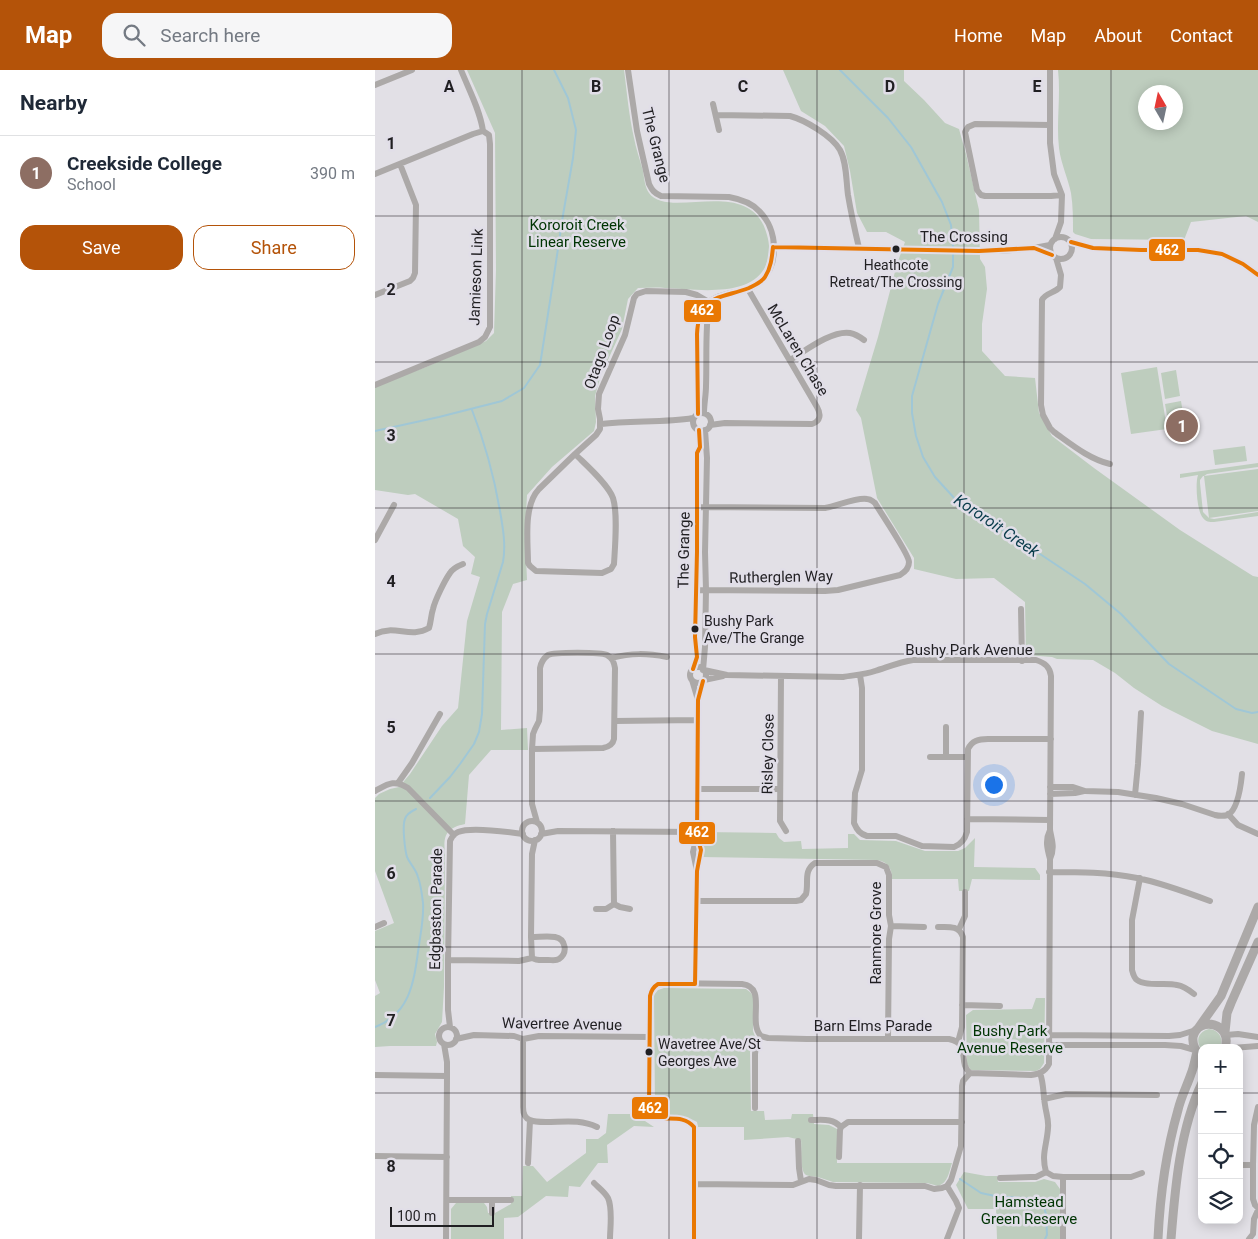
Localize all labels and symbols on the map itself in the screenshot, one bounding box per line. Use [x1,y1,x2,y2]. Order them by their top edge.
text: A [444,77,455,96]
text: B [591,77,601,96]
text: C [738,77,748,96]
text: D [885,77,895,96]
text: E [1033,77,1042,96]
north arrow [1138,85,1183,130]
street label: The Grange [638,106,674,184]
text: 1 [386,134,396,153]
park label: Kororoit Creek Linear Reserve [528,216,626,251]
street label: Jamieson Link [465,228,487,326]
street label: The Crossing [920,228,1008,246]
line badge: 462 [1148,238,1186,262]
text: 462 [1155,242,1179,258]
marker: Heathcote Retreat/The Crossing [891,244,901,254]
place label: Heathcote Retreat/The Crossing [830,257,962,290]
text: 2 [386,280,396,299]
line badge: 462 [683,299,722,323]
street label: McLaren Chase [764,301,833,399]
text: 462 [690,302,714,318]
street label: Otago Loop [580,312,624,392]
pin: 1 [1166,407,1198,445]
text: 3 [386,426,396,445]
water label: Kororoit Creek [951,490,1044,561]
street label: The Grange [674,511,694,589]
street label: Rutherglen Way [729,567,833,587]
text: 4 [386,572,396,591]
place label: Bushy Park Ave/The Grange [704,613,804,646]
marker: Bushy Park Ave/The Grange [690,624,700,634]
street label: Bushy Park Avenue [905,641,1033,659]
street label: Risley Close [758,713,778,794]
text: 5 [386,718,396,737]
your location [981,772,1007,798]
line badge: 462 [678,821,716,845]
text: 462 [685,824,709,840]
street label: Edgbaston Parade [426,848,446,970]
text: 6 [386,864,396,883]
street label: Ranmore Grove [867,882,885,984]
text: 7 [386,1011,396,1030]
street label: Wavertree Avenue [502,1014,622,1034]
street label: Barn Elms Parade [814,1017,932,1035]
park label: Bushy Park Avenue Reserve [957,1022,1063,1057]
place label: Wavetree Ave/St Georges Ave [658,1036,761,1069]
marker: Wavetree Ave/St Georges Ave [644,1047,654,1057]
line badge: 462 [631,1096,669,1120]
text: 462 [638,1100,662,1116]
text: 8 [386,1157,396,1176]
park label: Hamstead Green Reserve [981,1193,1077,1228]
scale bar [390,1204,494,1227]

